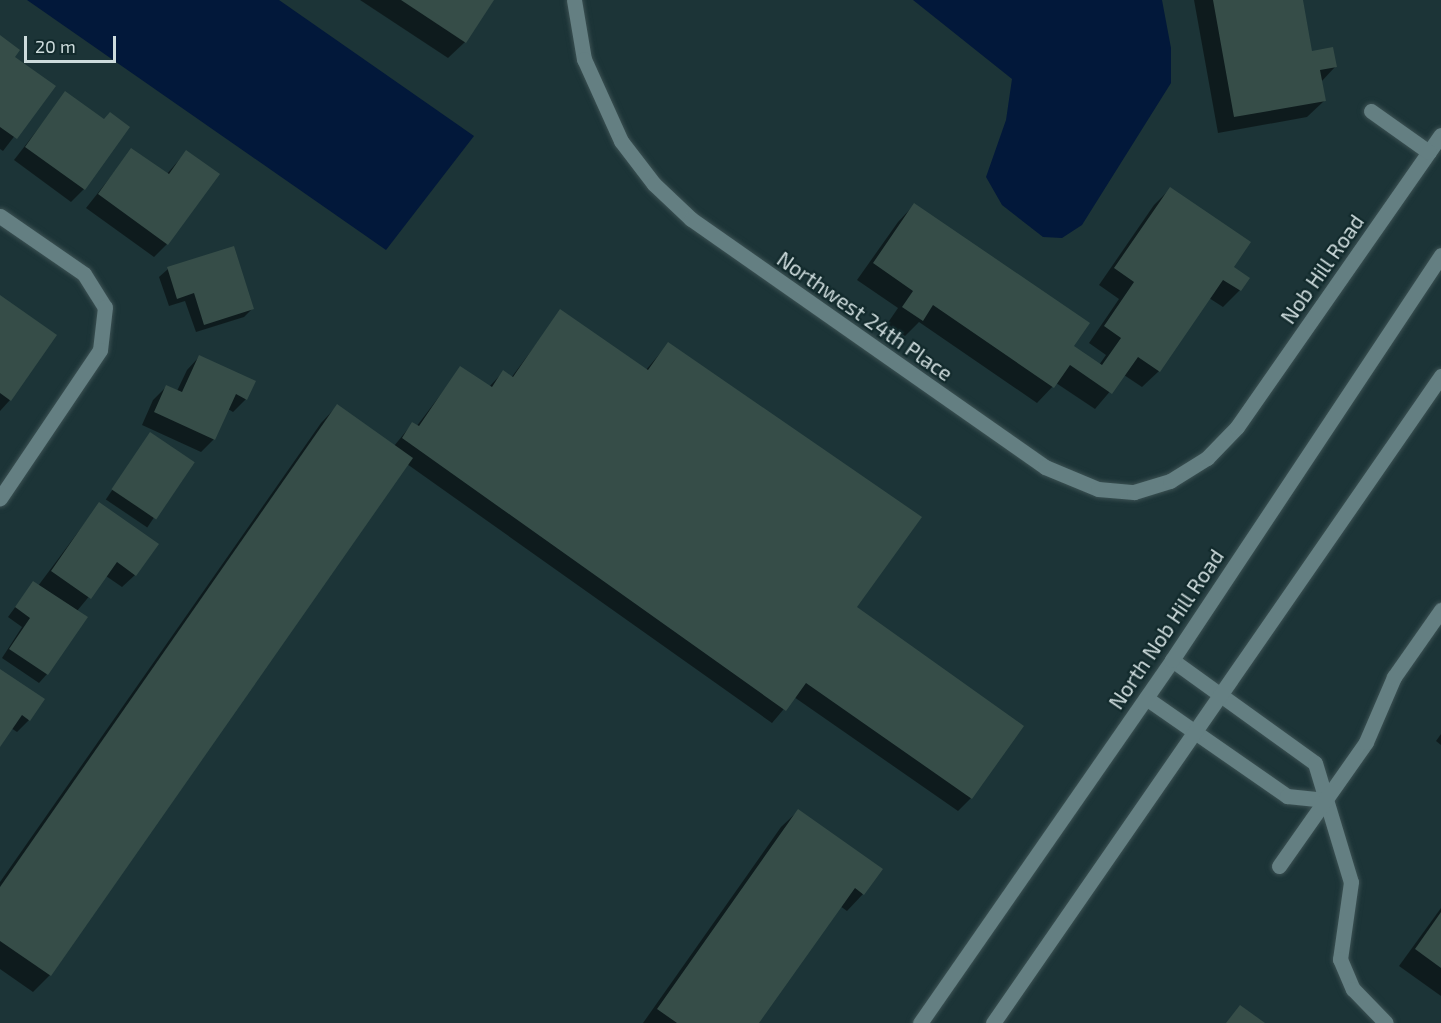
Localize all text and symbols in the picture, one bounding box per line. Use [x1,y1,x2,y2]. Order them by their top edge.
scale bar [27,24,118,62]
text: 20 m [35,35,76,57]
street label: Nob Hill Road [1275,209,1369,329]
street label: Northwest 24th Place [772,246,958,386]
street label: North Nob Hill Road [1103,544,1229,714]

